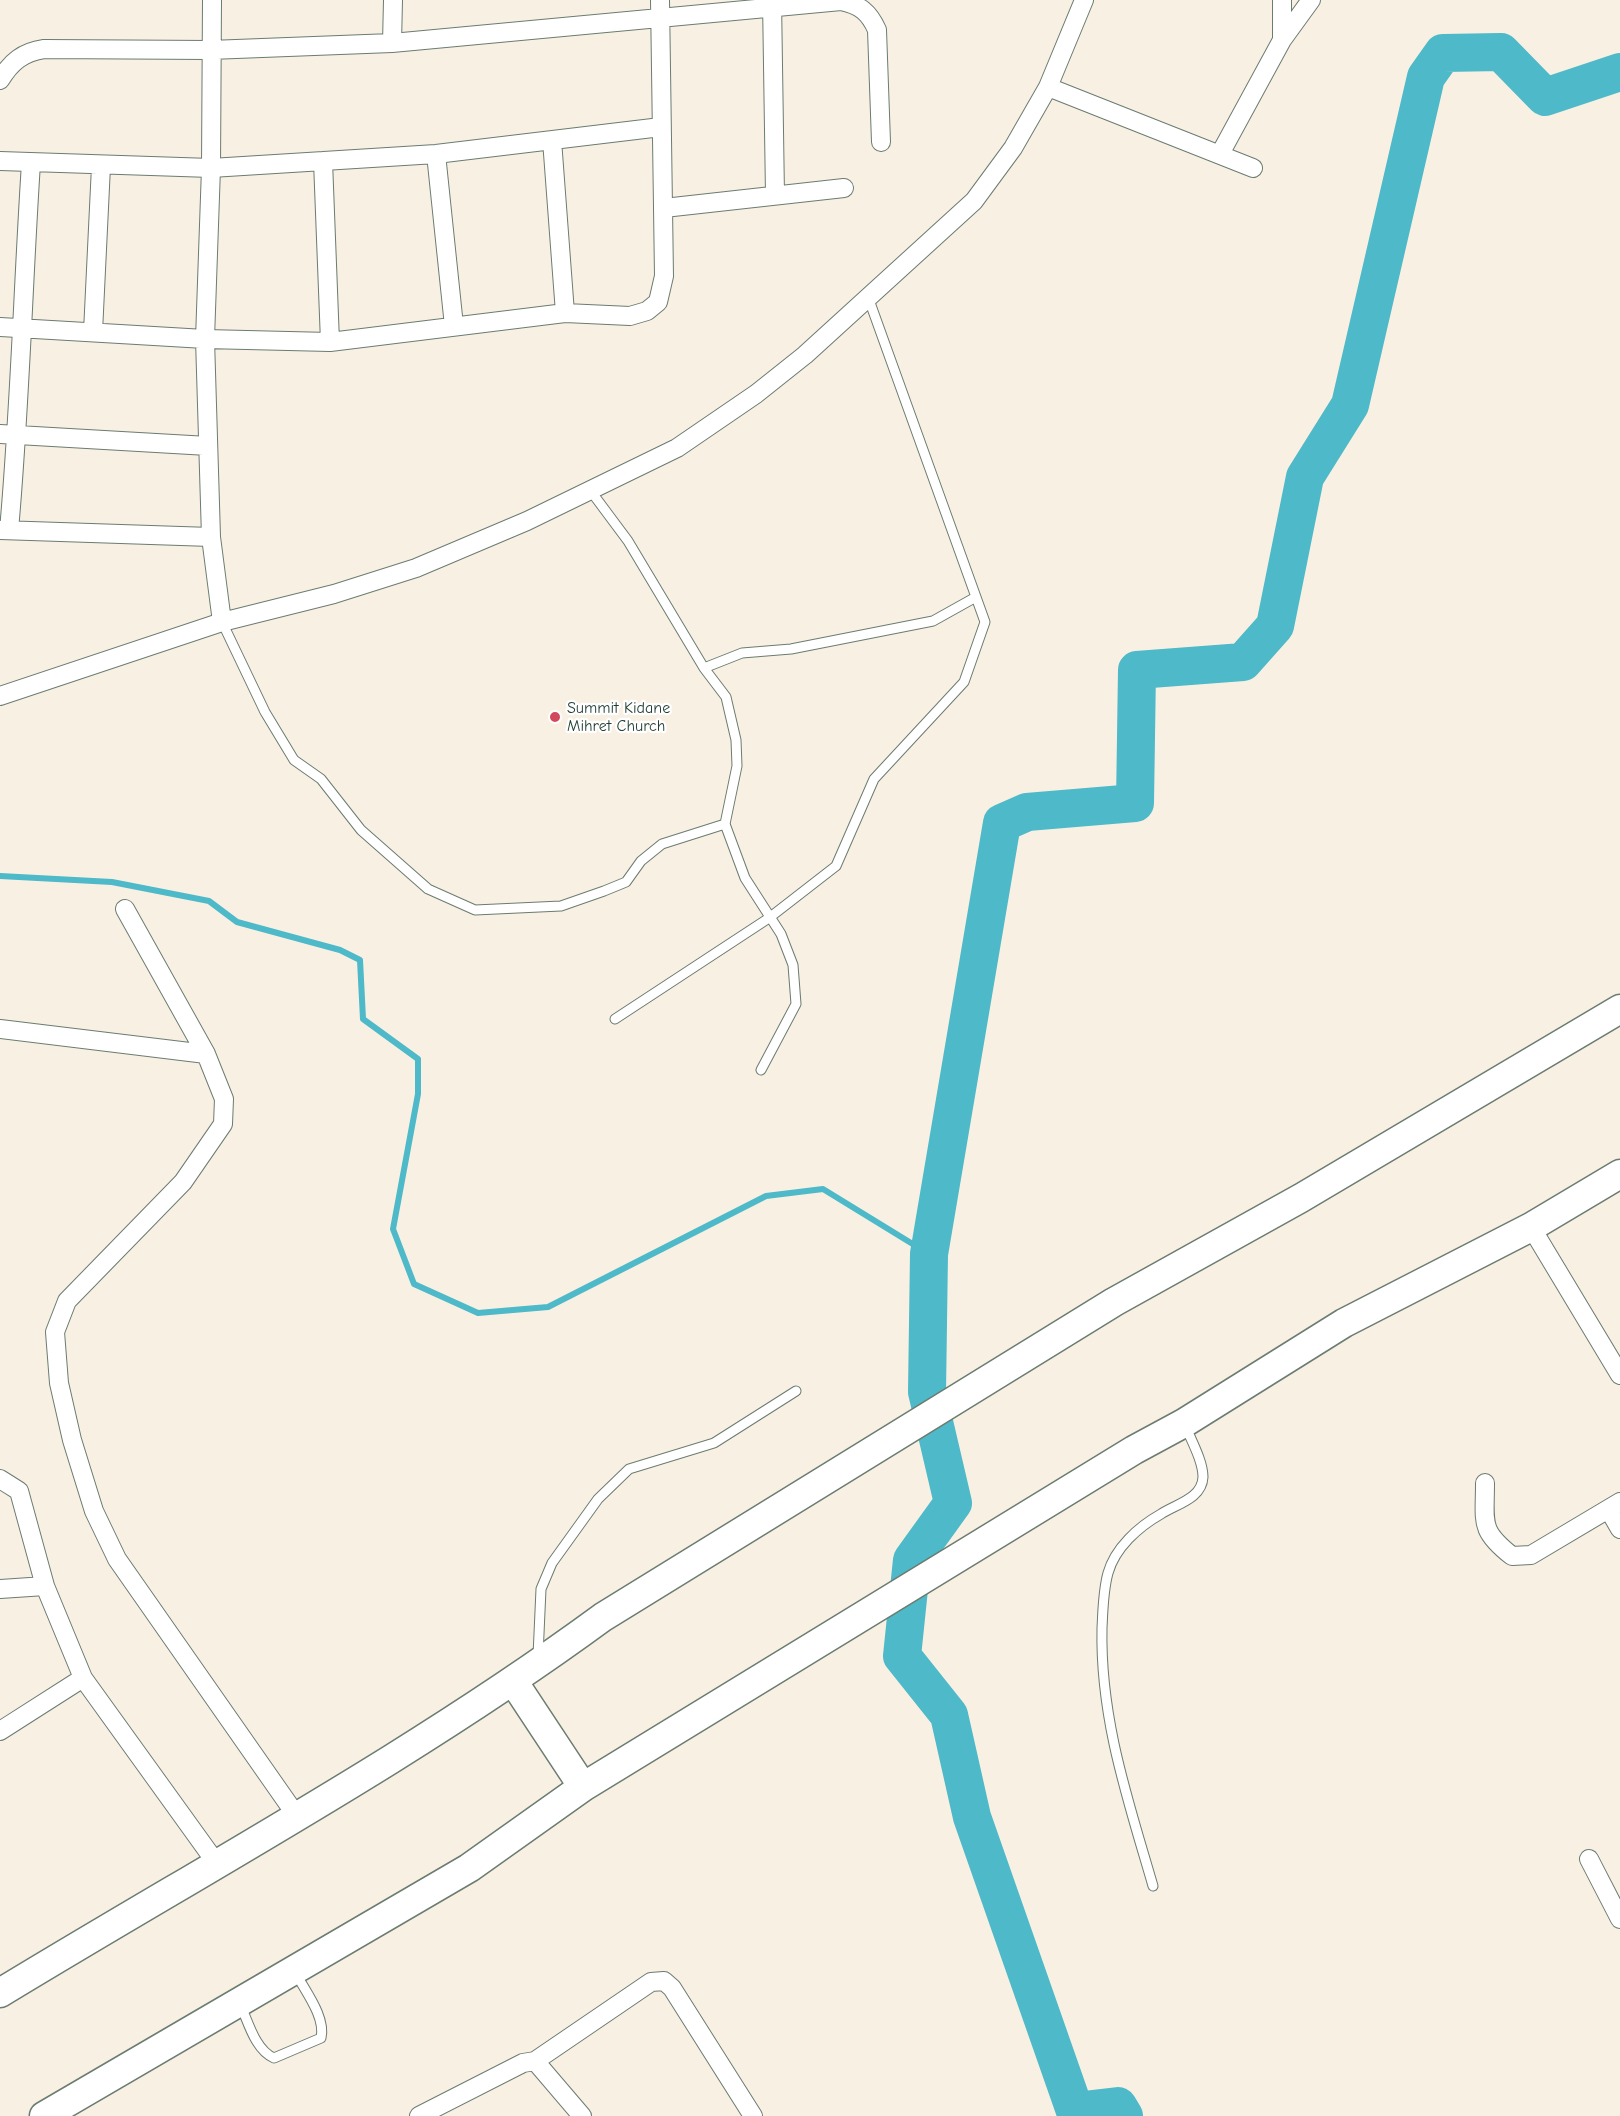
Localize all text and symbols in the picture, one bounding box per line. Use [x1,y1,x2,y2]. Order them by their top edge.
place label: Summit Kidane Mihret Church [567,698,670,736]
marker: Summit Kidane Mihret Church [548,710,562,724]

